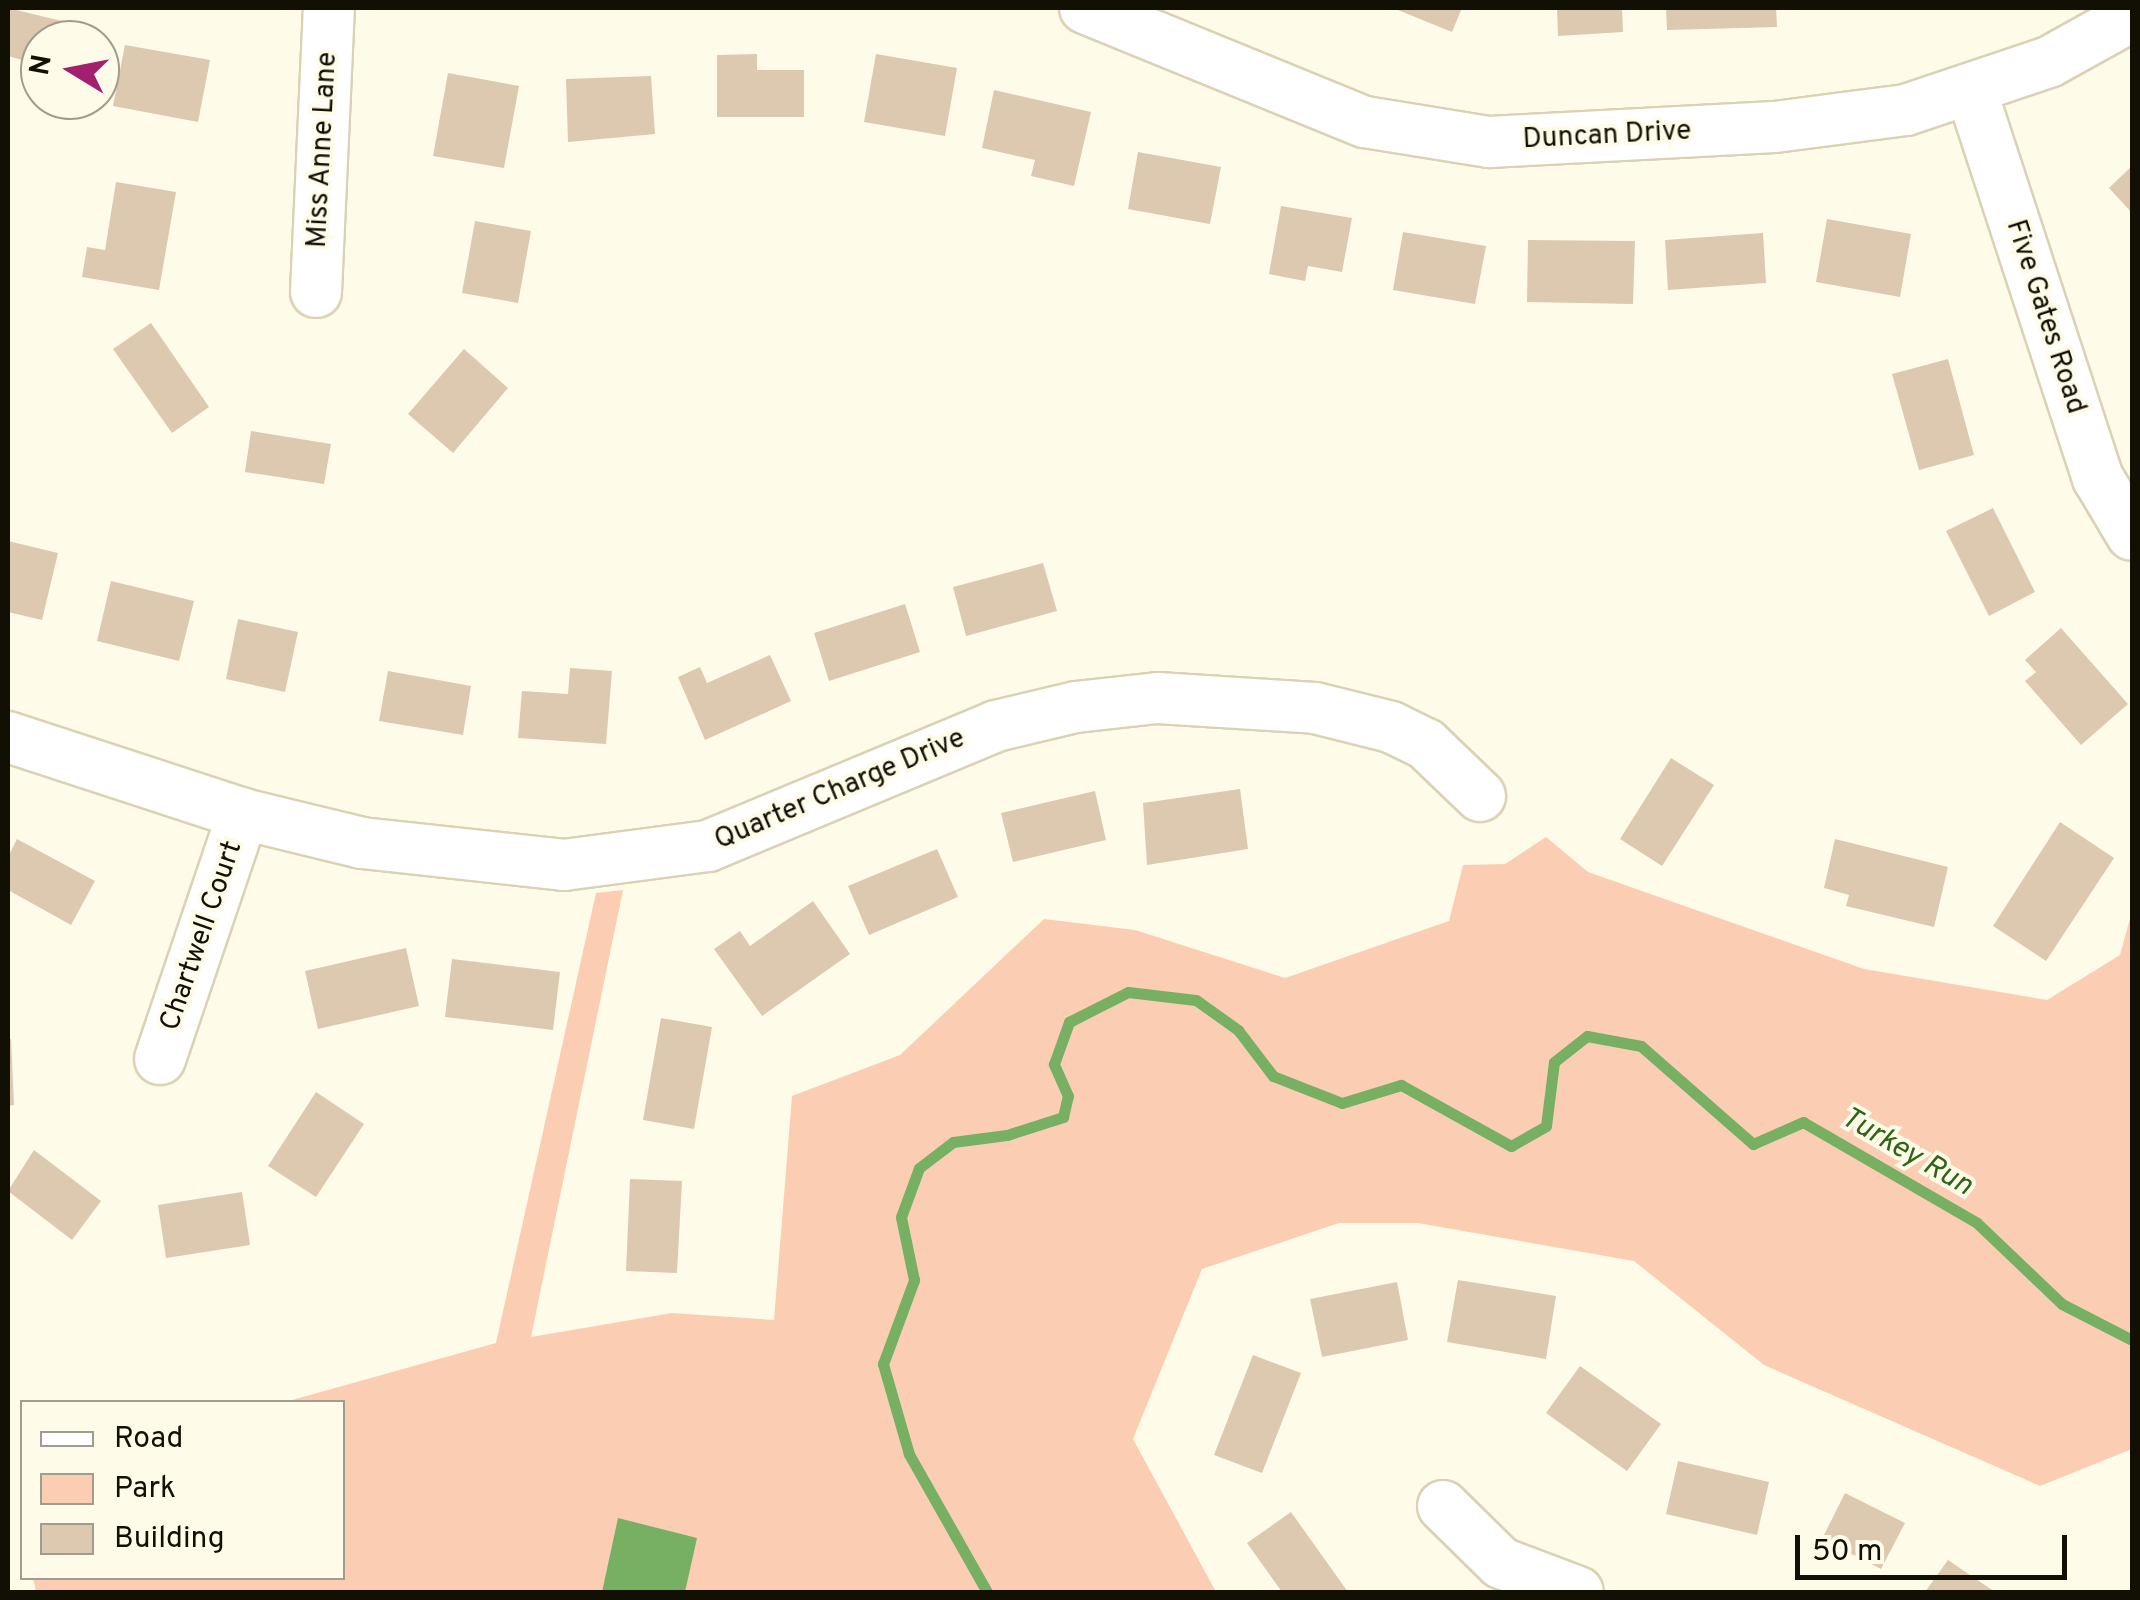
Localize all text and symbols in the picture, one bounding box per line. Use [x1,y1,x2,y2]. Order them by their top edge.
north arrow [20,20,120,120]
street label: Miss Anne Lane [301,51,345,249]
text: N [23,52,62,78]
street label: Duncan Drive [1522,115,1692,157]
street label: Five Gates Road [1998,216,2092,418]
street label: Quarter Charge Drive [710,722,970,858]
street label: Chartwell Court [154,837,250,1035]
water label: Turkey Run [1834,1101,1978,1205]
legend [20,1400,345,1580]
text: Road [114,1421,183,1458]
text: Park [114,1471,176,1508]
scale bar [1800,1515,2072,1577]
text: Building [114,1521,225,1558]
text: 50 m [1812,1534,1882,1571]

